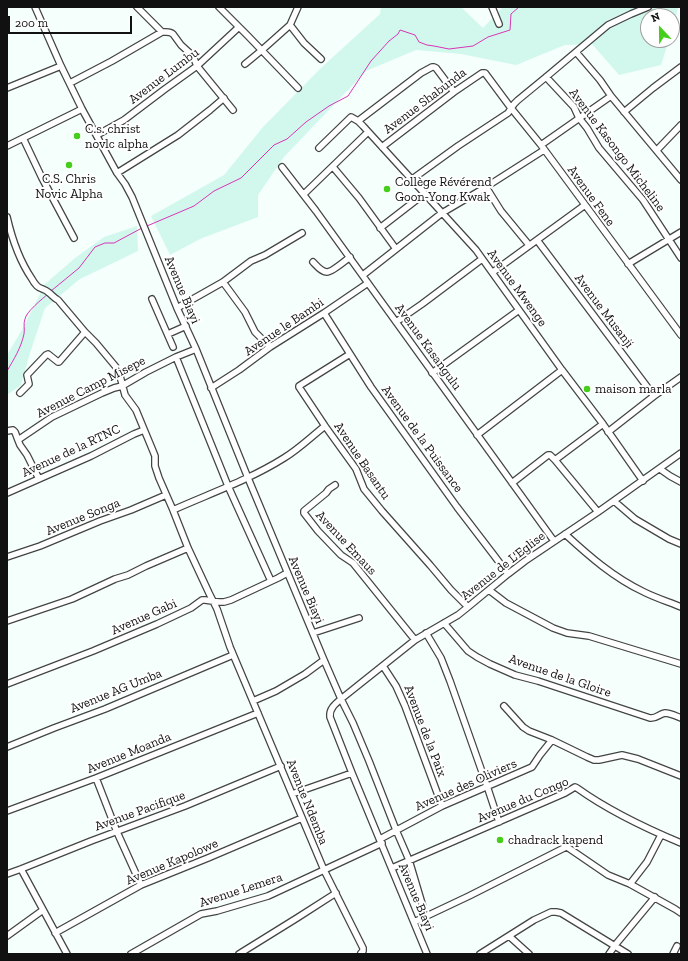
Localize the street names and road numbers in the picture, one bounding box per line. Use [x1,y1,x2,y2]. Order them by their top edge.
street label: Avenue Lumbu [126,45,202,107]
street label: Avenue Shabunda [380,65,470,137]
street label: Avenue Kasongo Micheline [565,85,669,215]
street label: Avenue Fene [564,163,618,229]
street label: Avenue Mwenge [484,246,550,330]
street label: Avenue Biayi [161,254,203,326]
street label: Avenue Musanji [571,271,637,351]
street label: Avenue le Bambi [241,295,327,359]
street label: Avenue Kasangulu [391,301,465,393]
street label: Avenue Camp Misepe [34,353,148,421]
street label: Avenue de la Puissance [378,382,466,496]
street label: Avenue Basantu [330,419,394,503]
street label: Avenue de la RTNC [19,421,123,481]
street label: Avenue Songa [44,495,122,539]
street label: Avenue Emaus [312,508,380,578]
street label: Avenue de L'Eglise [458,528,548,604]
street label: Avenue Biayi [285,554,327,626]
street label: Avenue Gabi [109,596,179,638]
street label: Avenue de la Gloire [507,651,613,701]
street label: Avenue AG Umba [68,665,164,717]
street label: Avenue de la Paix [400,683,450,779]
street label: Avenue Moanda [85,729,173,777]
street label: Avenue des Oliviers [413,756,519,814]
street label: Avenue Ndemba [283,757,331,847]
street label: Avenue du Congo [475,774,571,826]
street label: Avenue Pacifique [93,787,187,835]
street label: Avenue Kapolowe [124,836,220,888]
street label: Avenue Biayi [395,861,437,933]
street label: Avenue Lemera [198,869,284,911]

